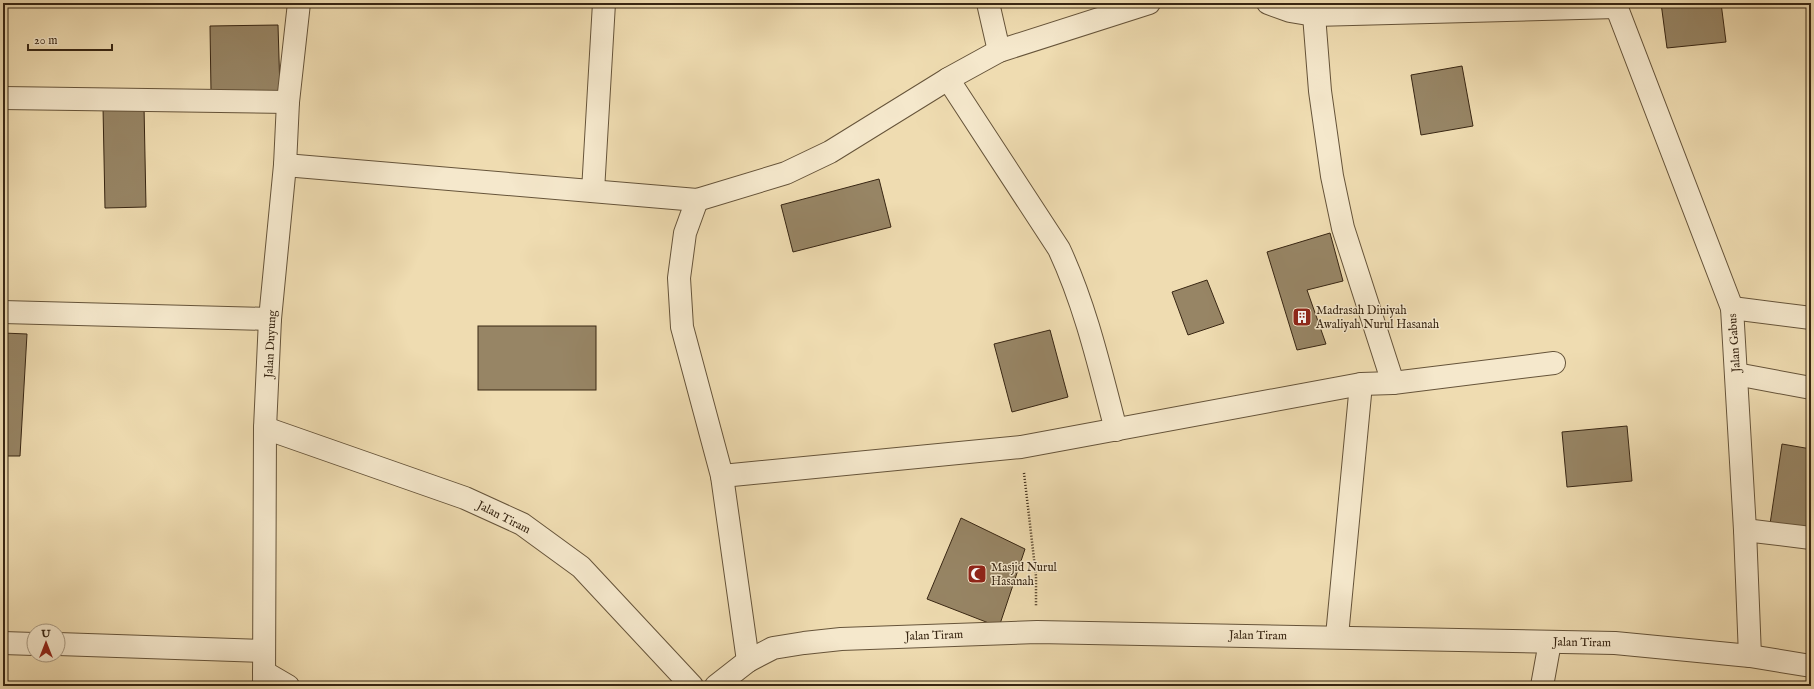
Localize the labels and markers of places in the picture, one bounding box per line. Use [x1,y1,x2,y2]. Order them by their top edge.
place label: Madrasah Diniyah Awaliyah Nurul Hasanah [1315,303,1440,332]
building icon: Madrasah Diniyah Awaliyah Nurul Hasanah [1291,306,1313,328]
place label: Masjid Nurul Hasanah [991,560,1058,589]
mosque icon: Masjid Nurul Hasanah [966,563,988,585]

